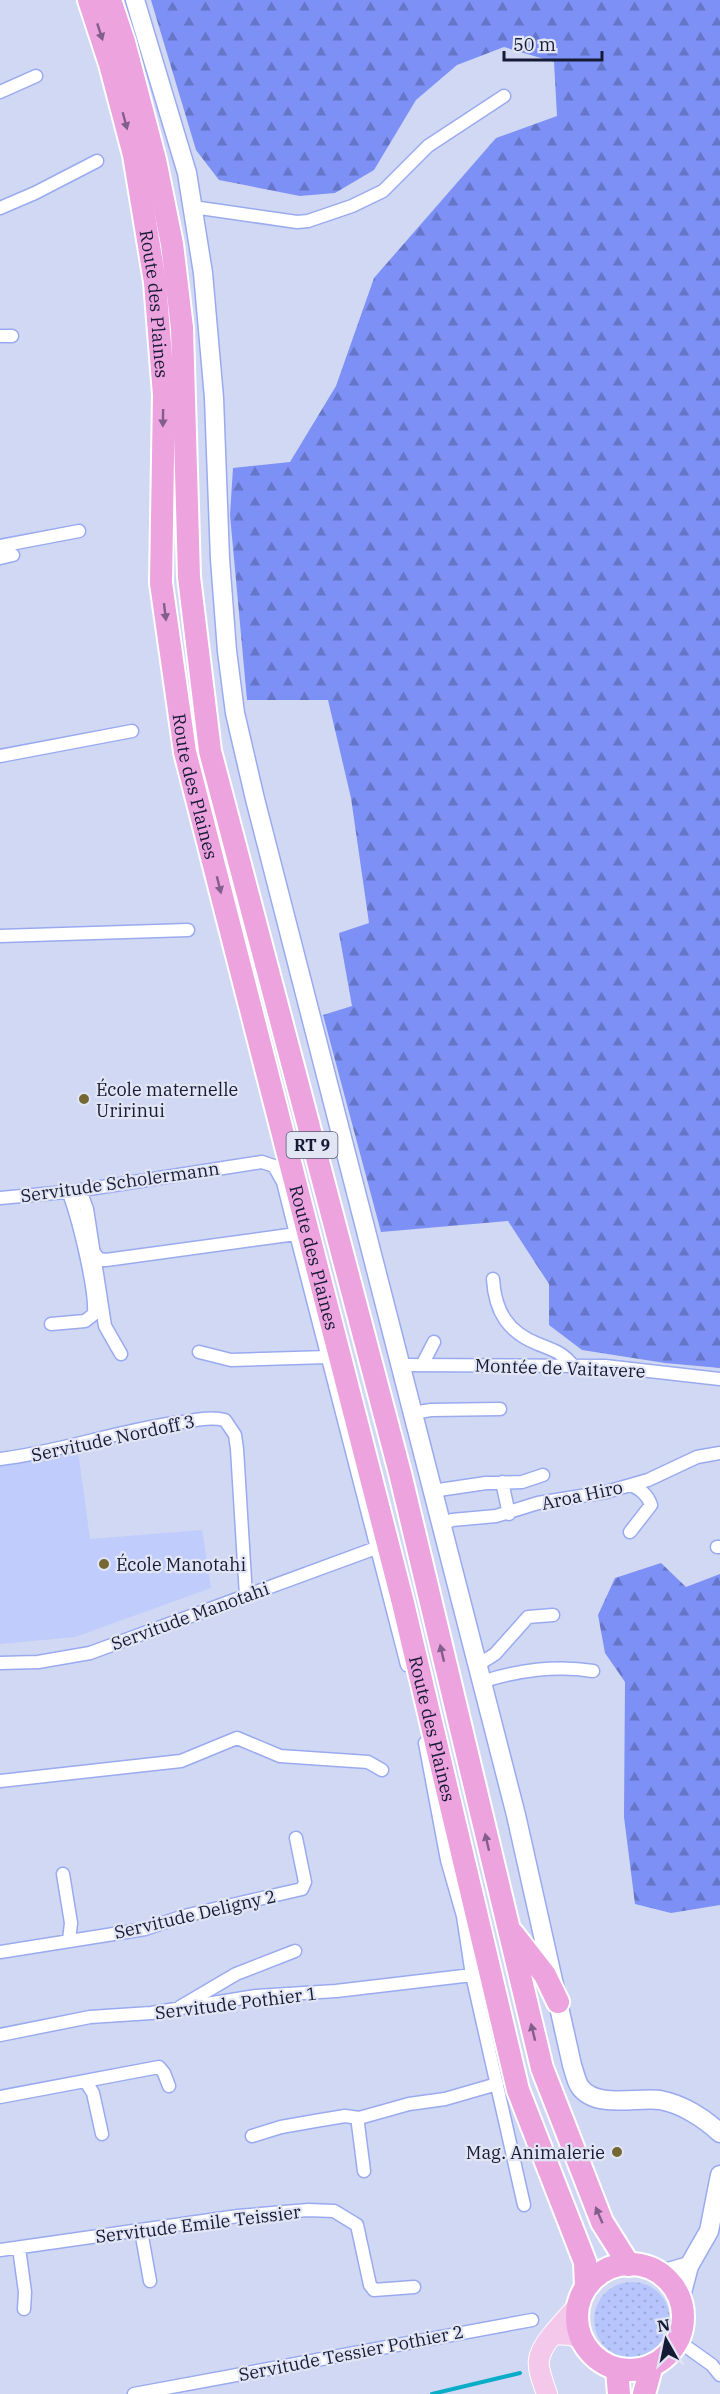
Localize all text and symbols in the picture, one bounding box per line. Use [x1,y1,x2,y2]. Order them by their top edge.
one-way arrow [95,23,105,41]
scale bar [504,24,602,62]
text: 50 m [513,33,556,56]
one-way arrow [121,112,130,130]
street label: Route des Plaines [135,228,174,379]
one-way arrow [159,408,168,427]
one-way arrow [160,603,169,622]
street label: Route des Plaines [168,712,224,862]
one-way arrow [215,876,225,895]
place label: École maternelle Uririnui [96,1078,238,1122]
marker: École maternelle Uririnui [77,1092,91,1106]
road number: RT 9 [286,1132,338,1158]
street label: Servitude Scholermann [19,1157,221,1207]
street label: Route des Plaines [285,1182,344,1332]
street label: Montée de Vaitavere [474,1354,646,1382]
street label: Servitude Nordoff 3 [29,1409,197,1467]
street label: Aroa Hiro [539,1475,625,1515]
place label: École Manotahi [116,1553,246,1576]
marker: École Manotahi [97,1557,111,1571]
street label: Servitude Manotahi [108,1577,272,1655]
one-way arrow [437,1643,446,1662]
street label: Route des Plaines [404,1654,461,1804]
one-way arrow [481,1833,491,1852]
street label: Servitude Deligny 2 [112,1884,278,1944]
street label: Servitude Pothier 1 [154,1982,318,2024]
one-way arrow [528,2022,537,2041]
place label: Mag. Animalerie [466,2141,605,2164]
marker: Mag. Animalerie [610,2145,624,2159]
street label: Servitude Emile Teissier [94,2200,302,2248]
one-way arrow [595,2206,604,2223]
north arrow [636,2310,696,2370]
text: N [656,2314,671,2336]
street label: Servitude Tessier Pothier 2 [237,2320,465,2386]

